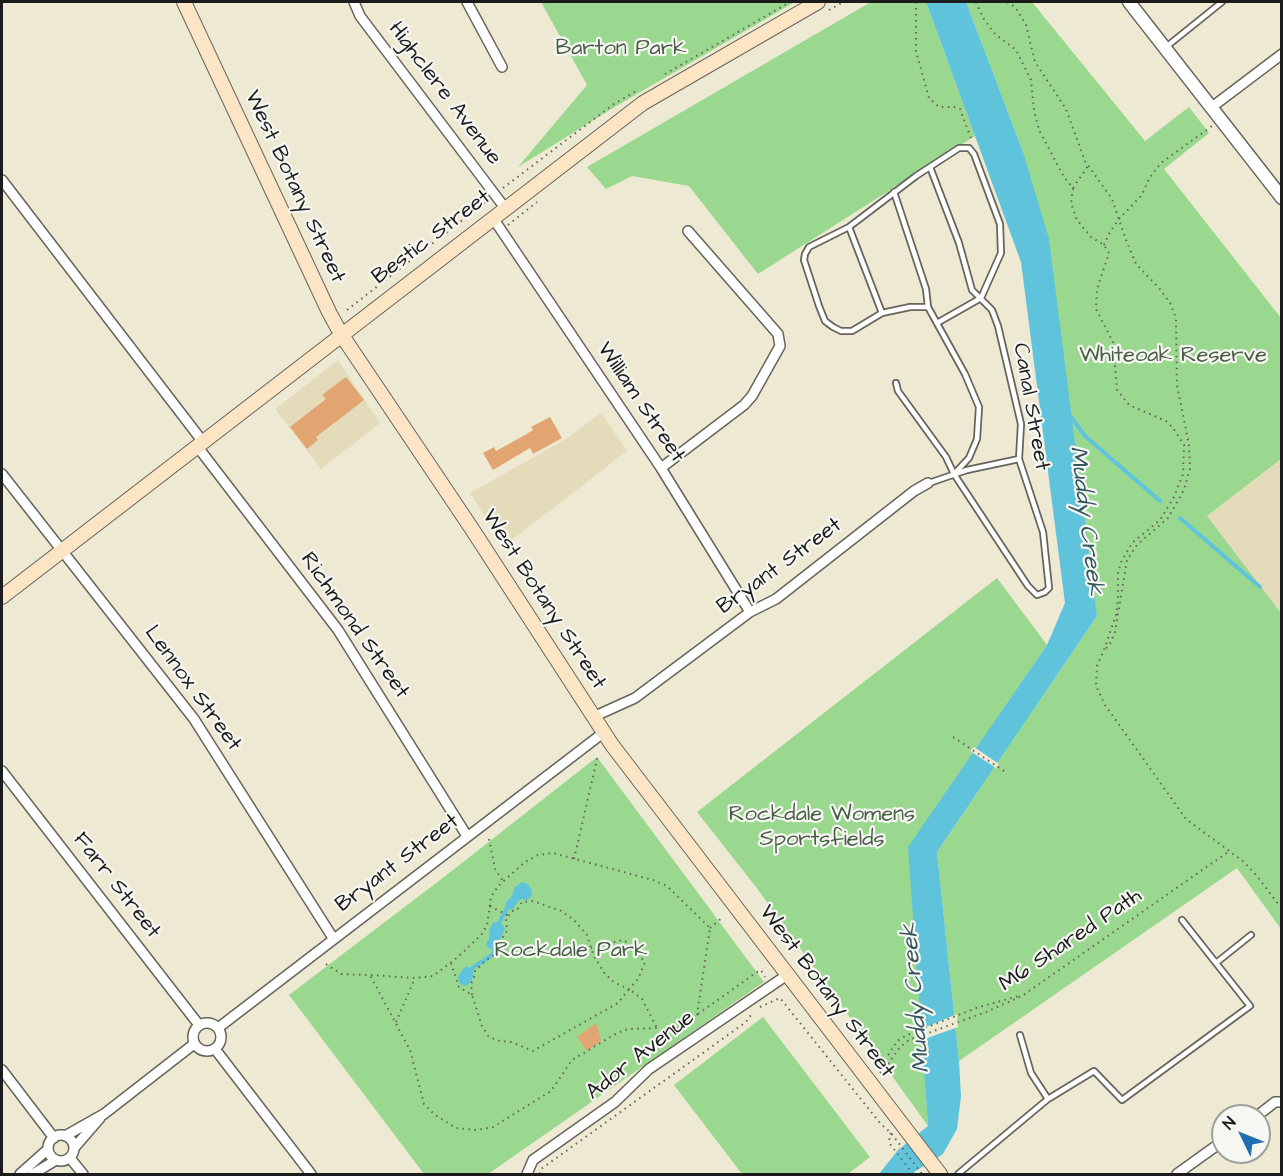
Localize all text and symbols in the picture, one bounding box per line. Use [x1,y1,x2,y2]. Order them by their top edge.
street label: Highclere Avenue [382,17,506,171]
park label: Barton Park [556,36,686,62]
street label: West Botany Street [238,87,350,287]
street label: Bestic Street [368,185,496,291]
street label: William Street [590,338,690,468]
street label: Canal Street [1006,341,1054,473]
park label: Whiteoak Reserve [1079,343,1267,369]
water label: Muddy Creek [1062,445,1108,597]
street label: West Botany Street [475,505,611,695]
street label: Bryant Street [713,513,847,621]
street label: Richmond Street [294,548,414,704]
street label: Lennox Street [138,621,246,757]
park label: Rockdale Womens Sportsfields [729,802,915,854]
street label: Bryant Street [331,809,465,919]
street label: Farr Street [66,828,166,944]
street label: M6 Shared Path [995,884,1147,998]
street label: West Botany Street [753,901,899,1083]
water label: Muddy Creek [896,922,938,1074]
park label: Rockdale Park [494,938,648,964]
street label: Ador Avenue [582,1006,700,1106]
north arrow [1211,1104,1271,1164]
text: N [1218,1112,1241,1134]

